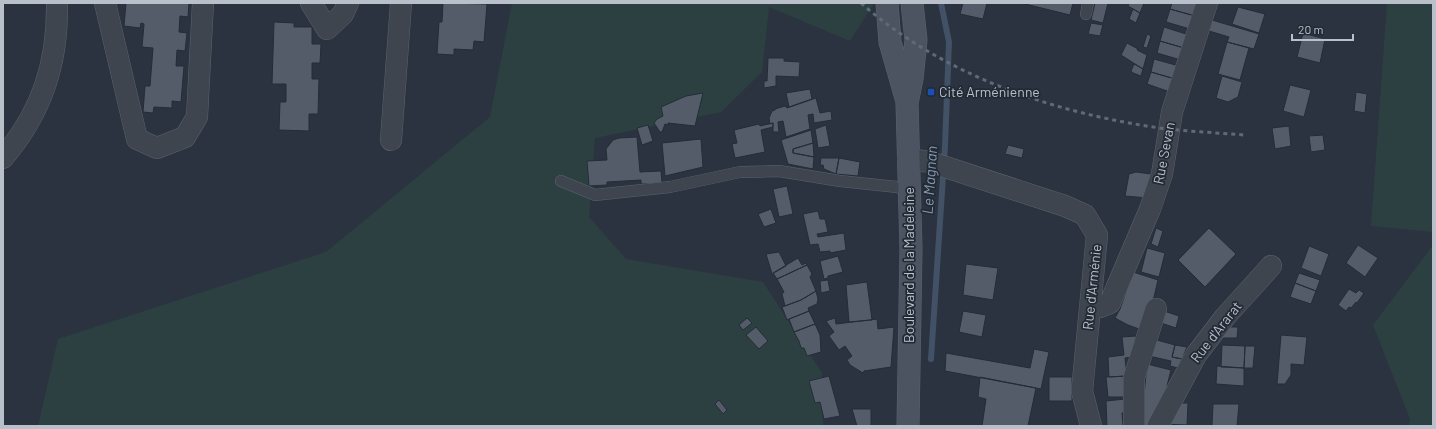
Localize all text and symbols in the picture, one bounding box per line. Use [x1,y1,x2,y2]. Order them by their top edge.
scale bar [1292,16,1353,42]
text: 20 m [1298,22,1324,36]
place label: Cité Arménienne [939,83,1040,100]
marker: Cité Arménienne [926,87,936,97]
street label: Rue Sevan [1149,120,1178,185]
water label: Le Magnan [918,145,940,215]
street label: Boulevard de la Madeleine [900,187,917,343]
street label: Rue d'Arménie [1079,243,1104,331]
street label: Rue d'Ararat [1186,298,1245,366]

